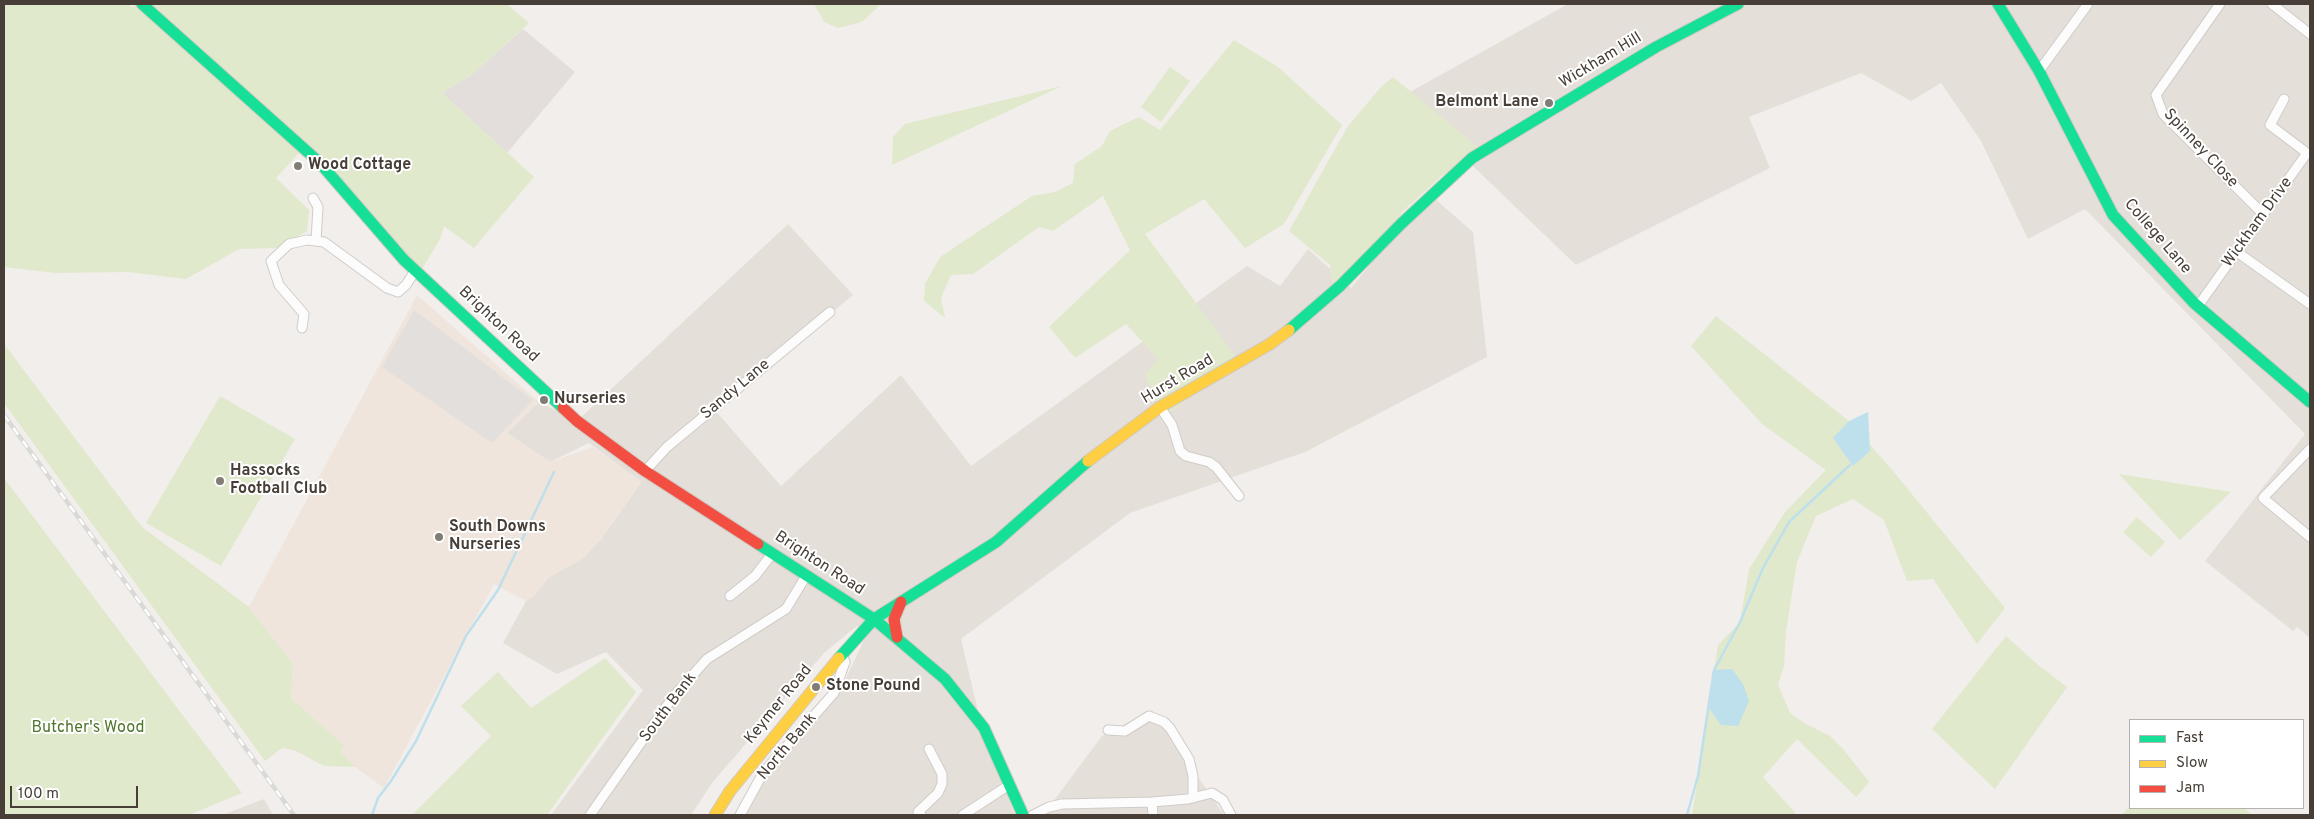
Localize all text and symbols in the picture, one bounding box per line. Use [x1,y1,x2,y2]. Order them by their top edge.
street label: Wickham Hill [1556,29,1646,93]
place label: Belmont Lane [1435,93,1539,113]
marker: Belmont Lane [1543,97,1555,109]
street label: Spinney Close [2159,106,2241,192]
place label: Wood Cottage [308,156,411,176]
marker: Wood Cottage [292,160,304,172]
street label: Wickham Drive [2219,174,2297,272]
street label: College Lane [2119,195,2195,279]
street label: Brighton Road [454,283,542,367]
street label: Hurst Road [1139,351,1217,409]
street label: Sandy Lane [698,356,774,424]
place label: Nurseries [554,390,626,410]
marker: Nurseries [538,394,550,406]
place label: Hassocks Football Club [230,462,327,500]
marker: Hassocks Football Club [214,475,226,487]
place label: South Downs Nurseries [449,518,546,556]
street label: Brighton Road [771,528,867,600]
marker: South Downs Nurseries [433,531,445,543]
street label: Keymer Road [741,661,817,749]
street label: South Bank [637,669,701,747]
place label: Stone Pound [826,677,921,697]
marker: Stone Pound [810,681,822,693]
street label: North Bank [754,709,822,785]
park label: Butcher's Wood [32,719,144,739]
legend [2129,719,2304,809]
text: Fast [2176,729,2204,748]
text: Slow [2176,754,2208,773]
scale bar [12,776,140,808]
text: Jam [2176,779,2205,798]
text: 100 m [18,785,59,804]

